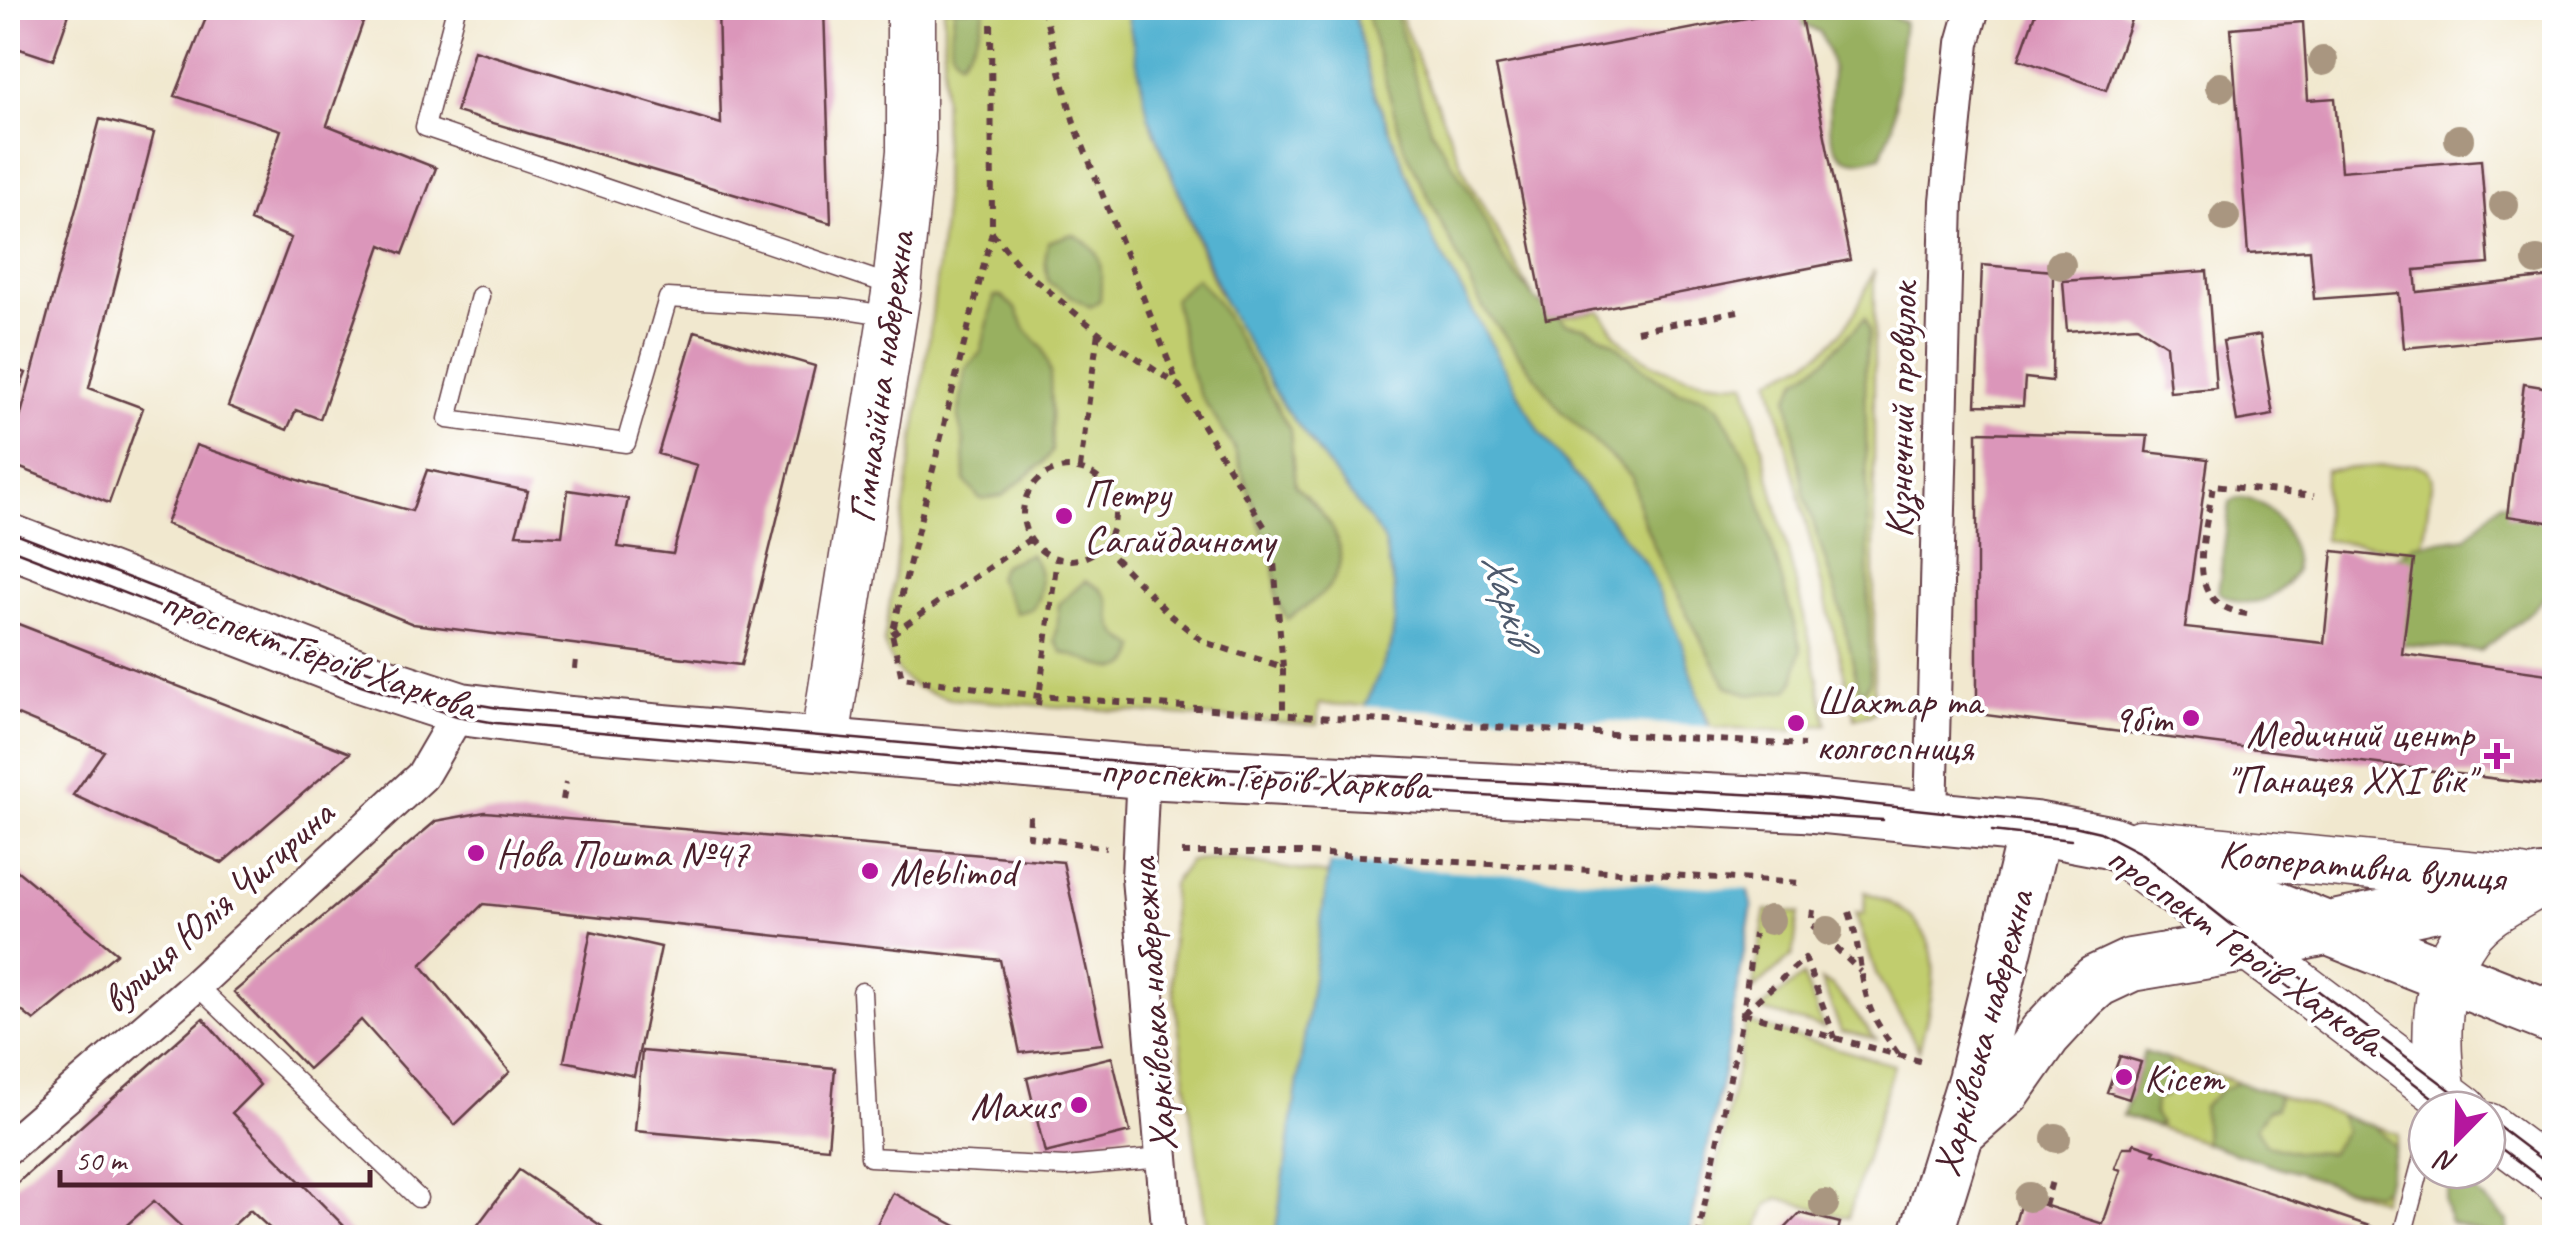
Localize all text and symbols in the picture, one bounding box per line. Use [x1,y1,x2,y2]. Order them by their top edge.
street label: Гімназійна набережна [836,226,927,526]
street label: Кузнечний провулок [1874,278,1928,538]
place label: Петру Сагайдачному [1084,469,1278,565]
marker: Петру Сагайдачному [1053,505,1075,527]
water label: Харків [1470,547,1552,666]
street label: проспект Героїв Харкова [155,577,486,732]
place label: Шахтар та колгоспниця [1816,676,1985,772]
place label: 9біт [2113,694,2174,744]
marker: 9біт [2180,707,2202,729]
place label: Медичний центр "Панацея XXI вік" [2226,709,2482,805]
marker: Шахтар та колгоспниця [1785,712,1807,734]
marker: Медичний центр "Панацея XXI вік" [2484,743,2510,769]
street label: проспект Героїв Харкова [1099,744,1435,812]
street label: вулиця Юлія Чигирина [91,787,346,1024]
place label: Нова Пошта №47 [496,829,751,879]
street label: Кооперативна вулиця [2217,829,2510,904]
street label: проспект Героїв Харкова [2097,833,2397,1069]
marker: Нова Пошта №47 [465,842,487,864]
place label: Meblimod [890,847,1022,897]
street label: Харківська набережна [1118,854,1188,1153]
marker: Meblimod [859,860,881,882]
street label: Харківська набережна [1921,882,2046,1182]
place label: Кісет [2144,1053,2226,1103]
marker: Кісет [2113,1066,2135,1088]
place label: Maxus [971,1081,1062,1131]
north arrow [2407,1090,2507,1190]
marker: Maxus [1068,1094,1090,1116]
scale bar [60,1125,370,1187]
text: 50 m [75,1141,128,1179]
text: N [2428,1141,2462,1182]

